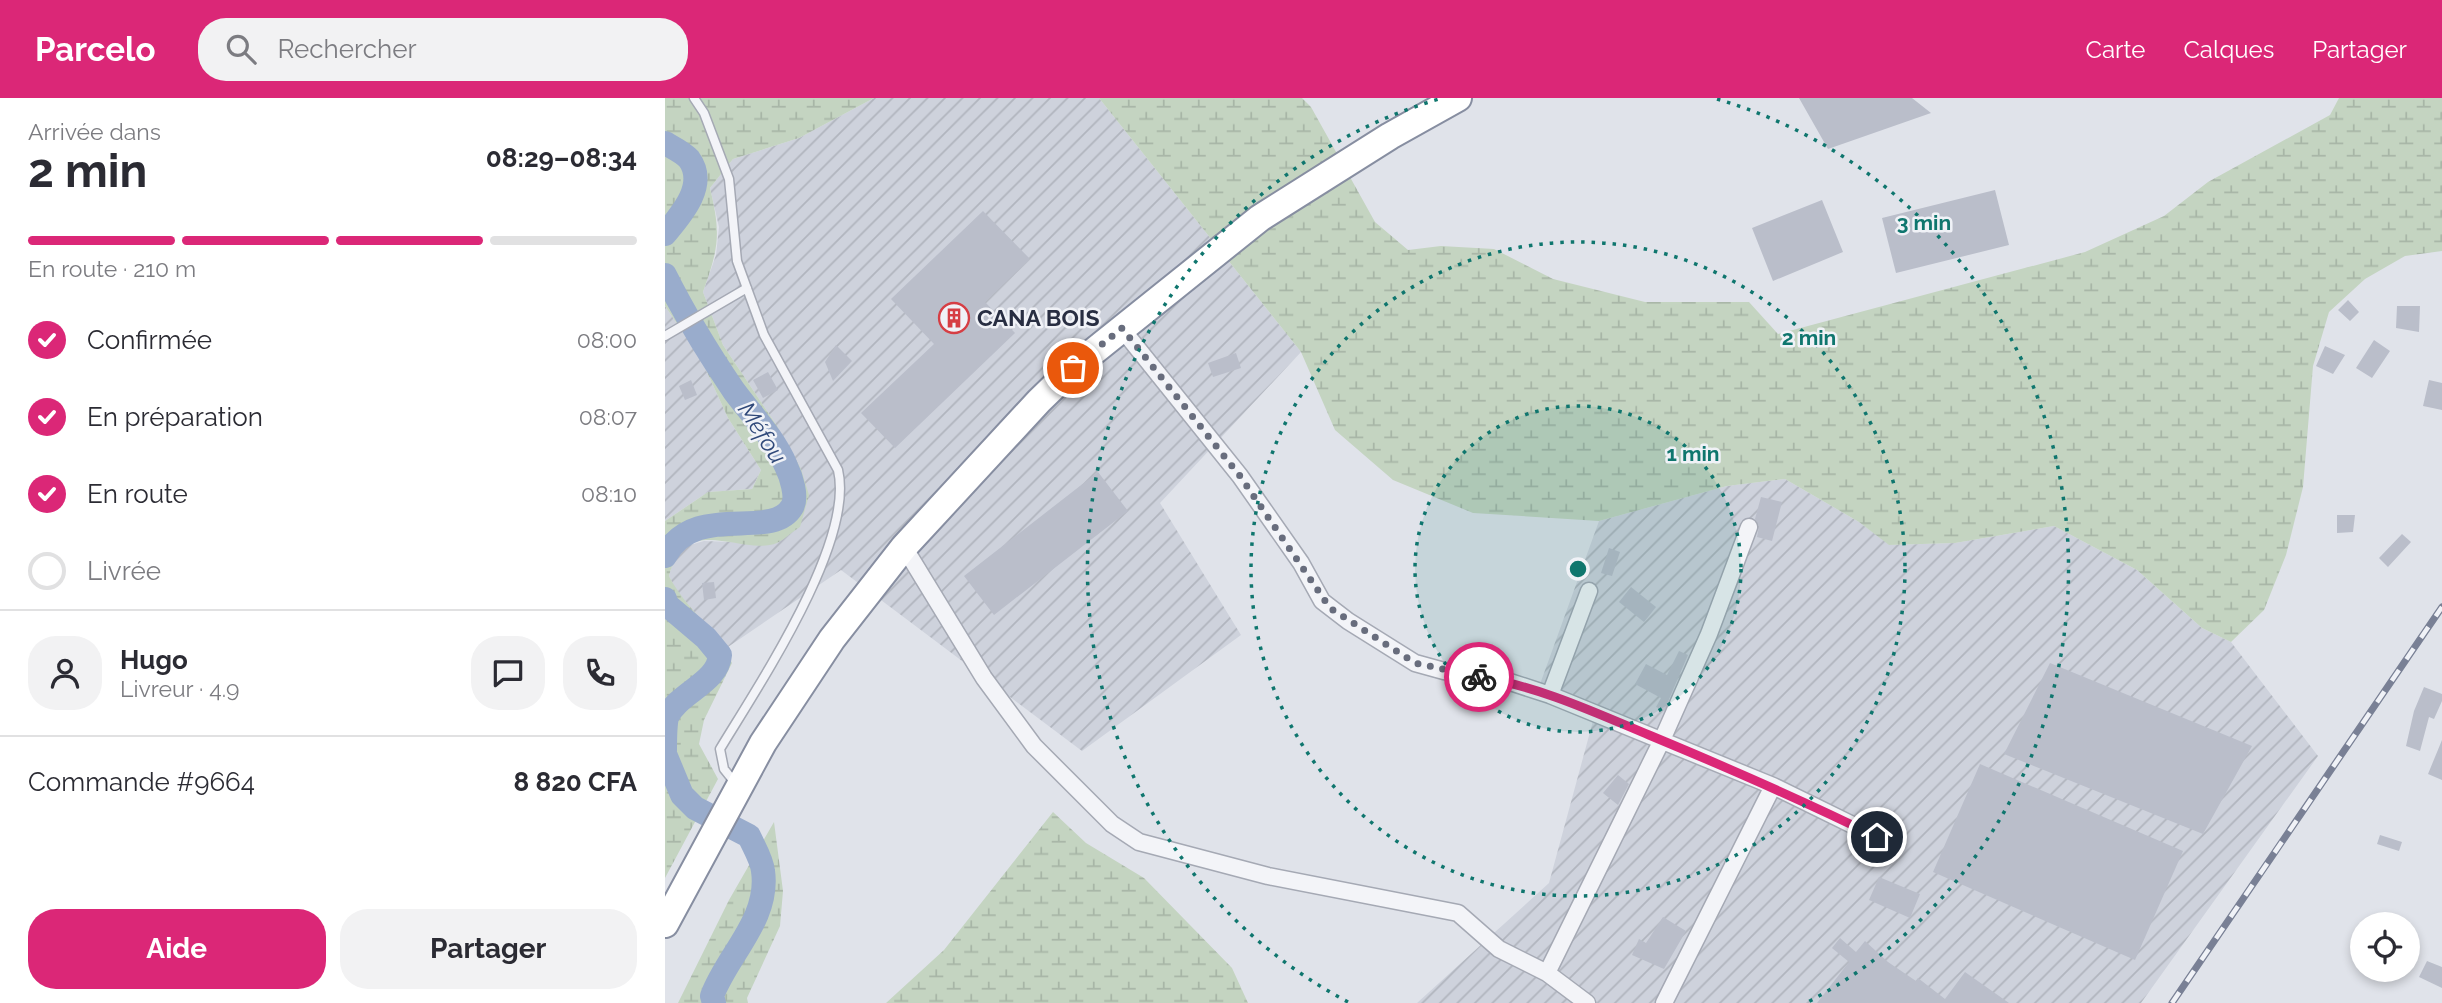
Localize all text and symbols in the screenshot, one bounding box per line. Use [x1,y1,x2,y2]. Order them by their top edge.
search box [198,18,688,81]
text: Parcelo [35,30,156,69]
icon: search [222,30,260,68]
text: Rechercher [278,34,417,64]
text: Carte [2086,35,2145,64]
text: Calques [2183,35,2274,64]
text: Partager [2312,35,2407,64]
text: Arrivée dans [28,118,161,145]
text: 08:29–08:34 [486,143,637,173]
text: 2 min [28,144,147,198]
text: 3 min [1897,210,1951,235]
text: En route · 210 m [28,255,196,282]
building icon: CANA BOIS [937,301,971,335]
place label: CANA BOIS [977,304,1100,331]
icon: check [28,321,66,359]
text: Confirmée [87,325,212,355]
text: 2 min [1782,325,1836,350]
text: 08:00 [577,326,637,353]
pin [1043,338,1103,398]
icon: bag [1054,349,1092,387]
water label: Méfou [732,396,793,469]
icon: check [28,398,66,436]
text: En préparation [87,402,263,432]
text: 08:07 [579,403,637,430]
text: 1 min [1666,441,1720,466]
icon: check [28,475,66,513]
text: En route [87,479,188,509]
text: 08:10 [581,480,637,507]
text: Livrée [87,556,161,586]
centre of rings [1566,557,1590,581]
button: person [28,636,102,710]
button: chat [471,636,545,710]
button: phone [563,636,637,710]
courier [1444,642,1514,712]
text: Hugo [120,645,188,675]
icon: bike [1460,658,1498,696]
text: Livreur · 4.9 [120,675,240,702]
text: Commande #9664 [28,767,255,797]
text: 8 820 CFA [514,767,637,797]
pin [1847,807,1907,867]
icon: home [1858,818,1896,856]
button: Aide [28,909,326,989]
button: Partager [340,909,637,989]
map controls [2350,912,2420,982]
button: locate [2350,912,2420,982]

